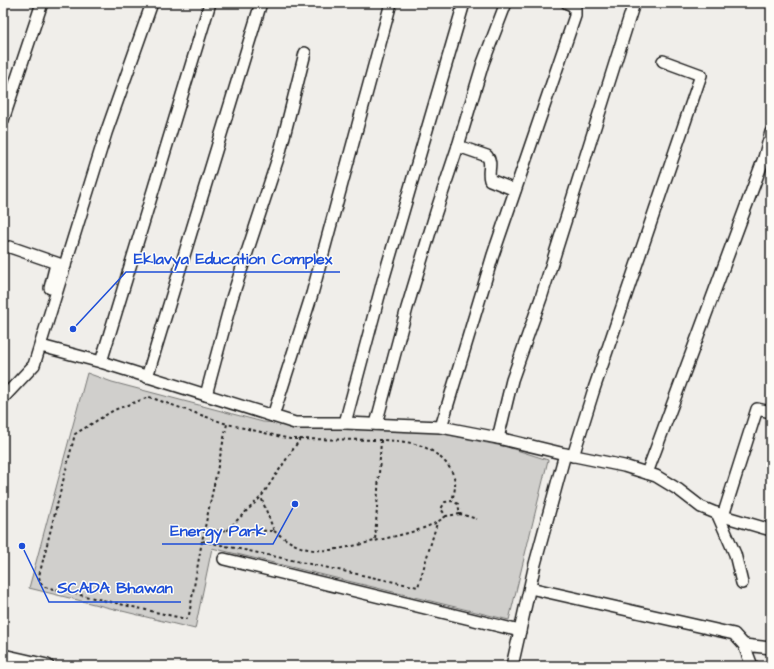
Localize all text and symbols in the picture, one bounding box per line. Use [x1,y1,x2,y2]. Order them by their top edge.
callout: Eklavya Education Complex [126,244,340,272]
text: Eklavya Education Complex [134,248,333,271]
callout: Energy Park [162,516,273,544]
text: Energy Park [170,520,266,544]
callout: SCADA Bhawan [49,574,181,602]
text: SCADA Bhawan [56,577,173,599]

